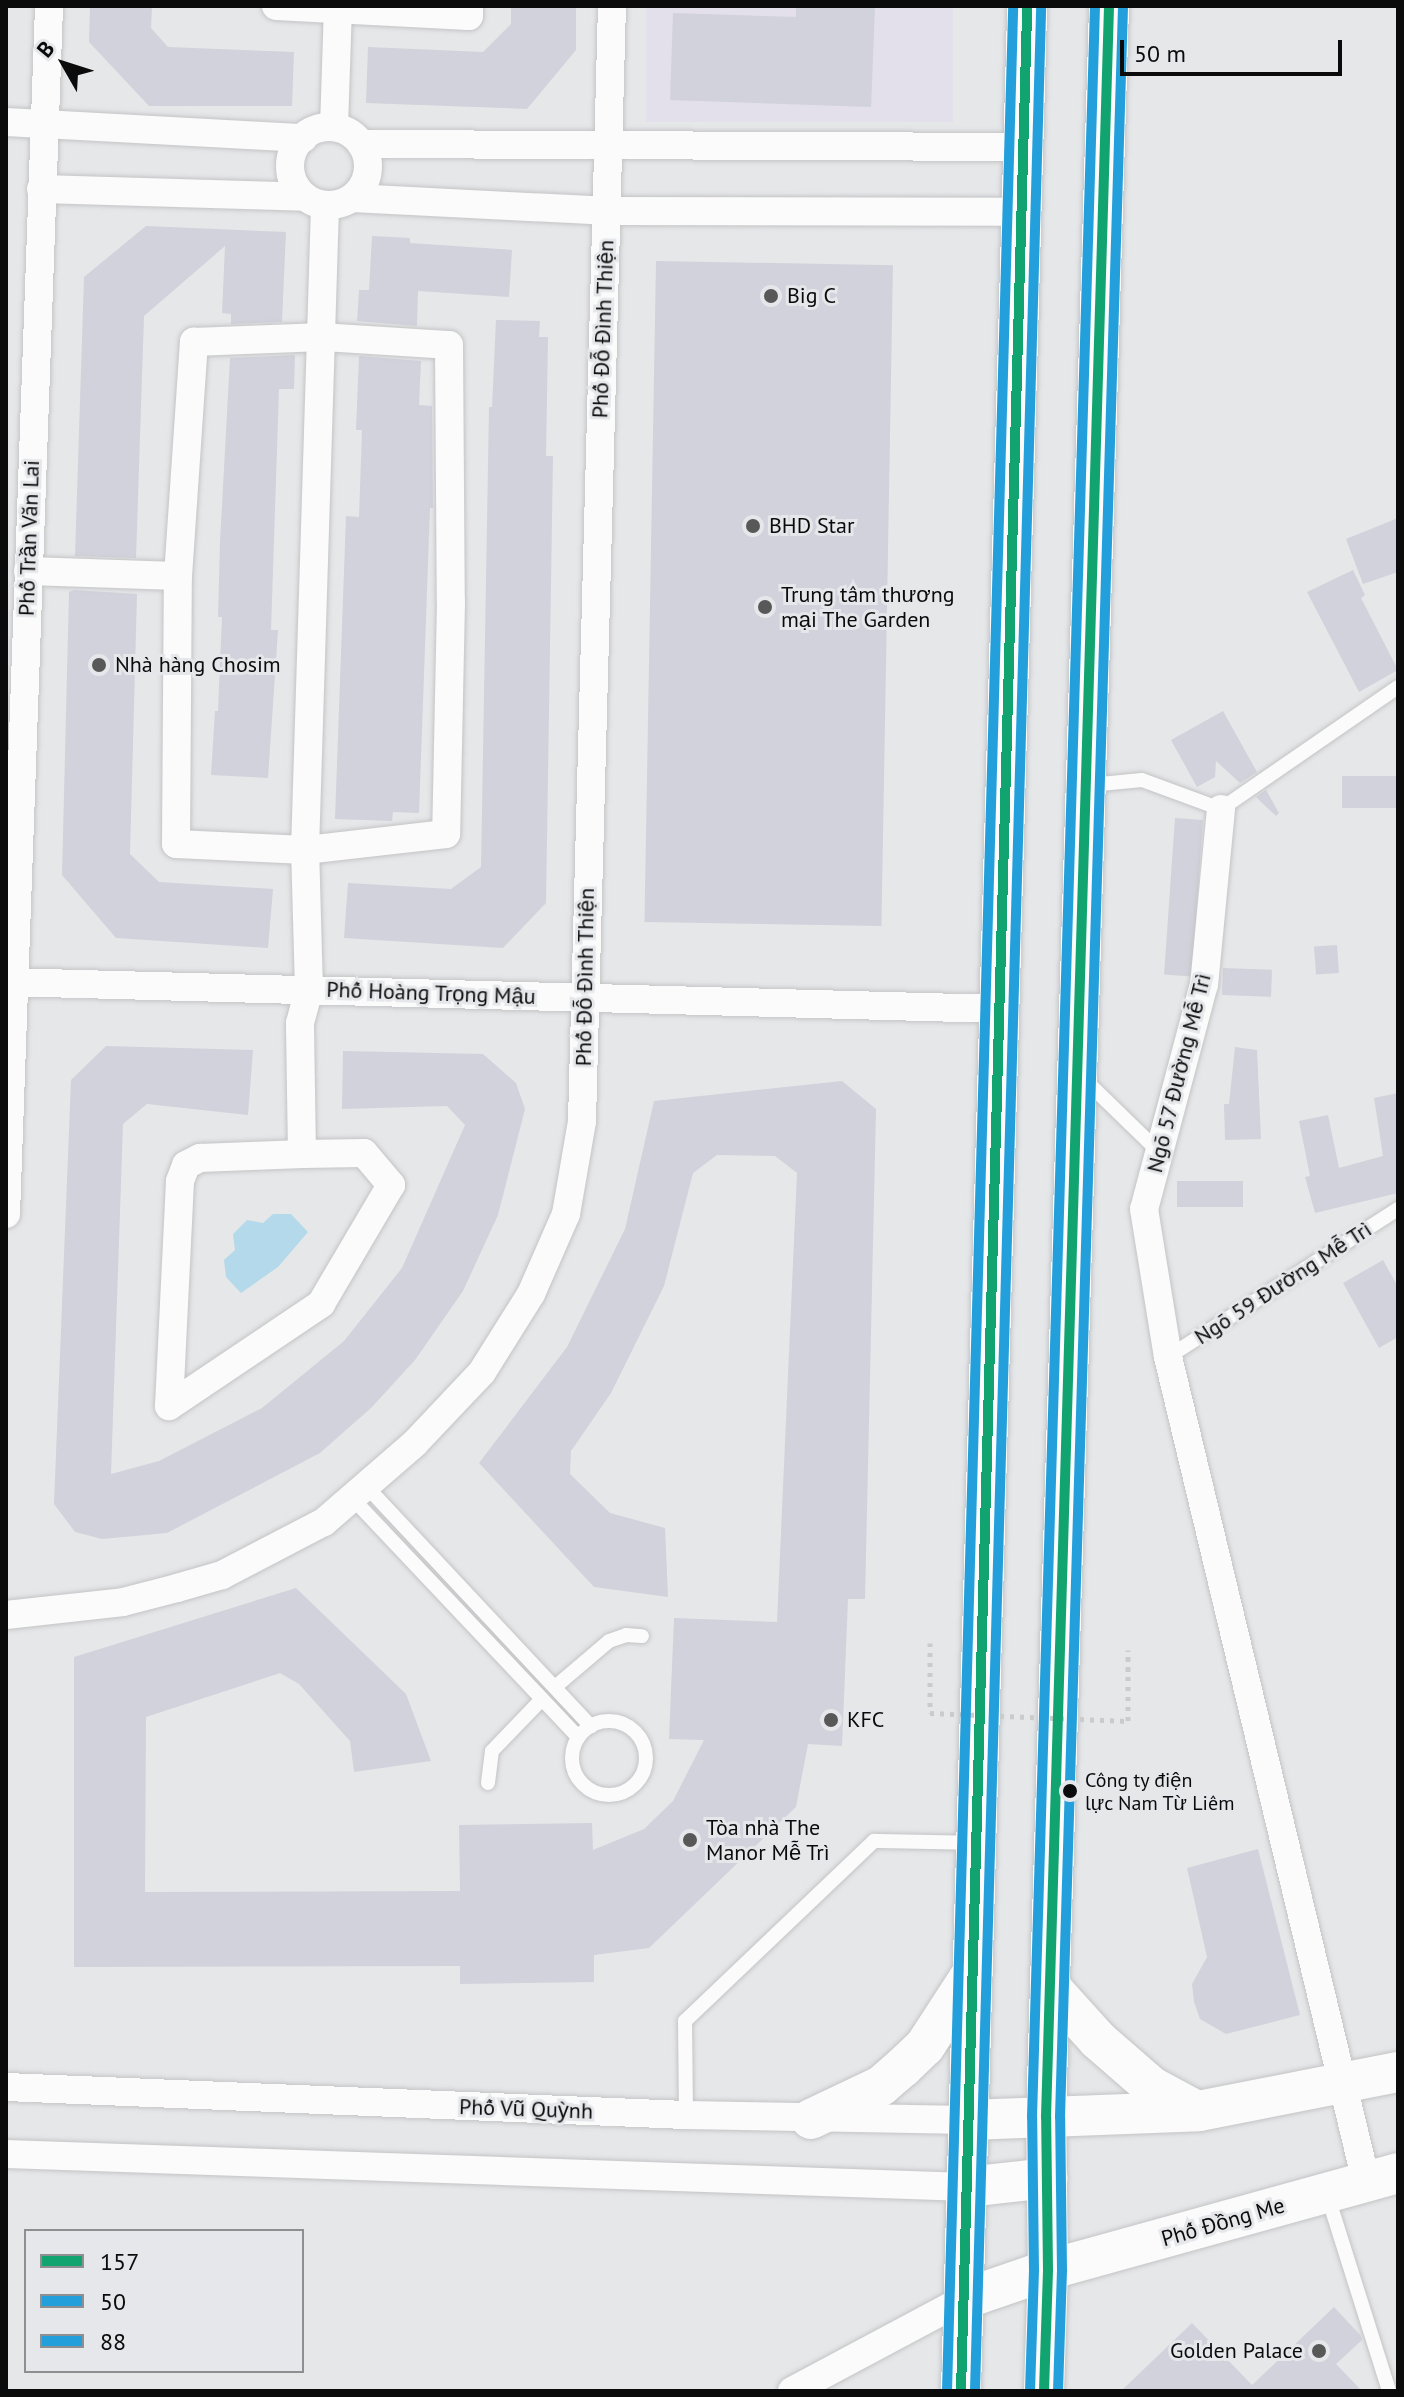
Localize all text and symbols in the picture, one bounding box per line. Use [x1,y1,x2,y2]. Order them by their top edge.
north arrow [24,24,104,104]
scale bar [1124,24,1346,74]
text: B [30,35,60,63]
text: 50 m [1134,38,1186,69]
street label: Phố Đỗ Đình Thiện [587,238,619,420]
place label: Big C [787,283,836,309]
marker: Big C [762,287,780,305]
street label: Phố Trần Văn Lai [13,459,45,617]
place label: BHD Star [769,513,854,539]
marker: BHD Star [744,517,762,535]
place label: Trung tâm thương mại The Garden [781,581,952,632]
marker: Trung tâm thương mại The Garden [756,598,774,616]
place label: Nhà hàng Chosim [115,652,281,678]
marker: Nhà hàng Chosim [90,656,108,674]
street label: Phố Đỗ Đình Thiện [570,887,600,1067]
street label: Ngõ 57 Đường Mễ Trì [1142,971,1216,1175]
street label: Phố Hoàng Trọng Mậu [325,976,537,1010]
street label: Ngõ 59 Đường Mễ Trì [1190,1216,1376,1350]
place label: KFC [847,1707,884,1733]
marker: KFC [822,1711,840,1729]
place label: Công ty điện lực Nam Từ Liêm [1085,1768,1233,1815]
marker: Công ty điện lực Nam Từ Liêm [1062,1783,1078,1799]
place label: Tòa nhà The Manor Mễ Trì [706,1814,830,1866]
marker: Tòa nhà The Manor Mễ Trì [681,1831,699,1849]
street label: Phố Vũ Quỳnh [458,2093,594,2125]
street label: Phố Đồng Me [1158,2192,1288,2252]
legend [24,2229,304,2373]
text: 157 [100,2246,139,2277]
text: 50 [100,2286,126,2317]
text: 88 [100,2326,126,2357]
place label: Golden Palace [1170,2338,1303,2364]
marker: Golden Palace [1310,2342,1328,2360]

